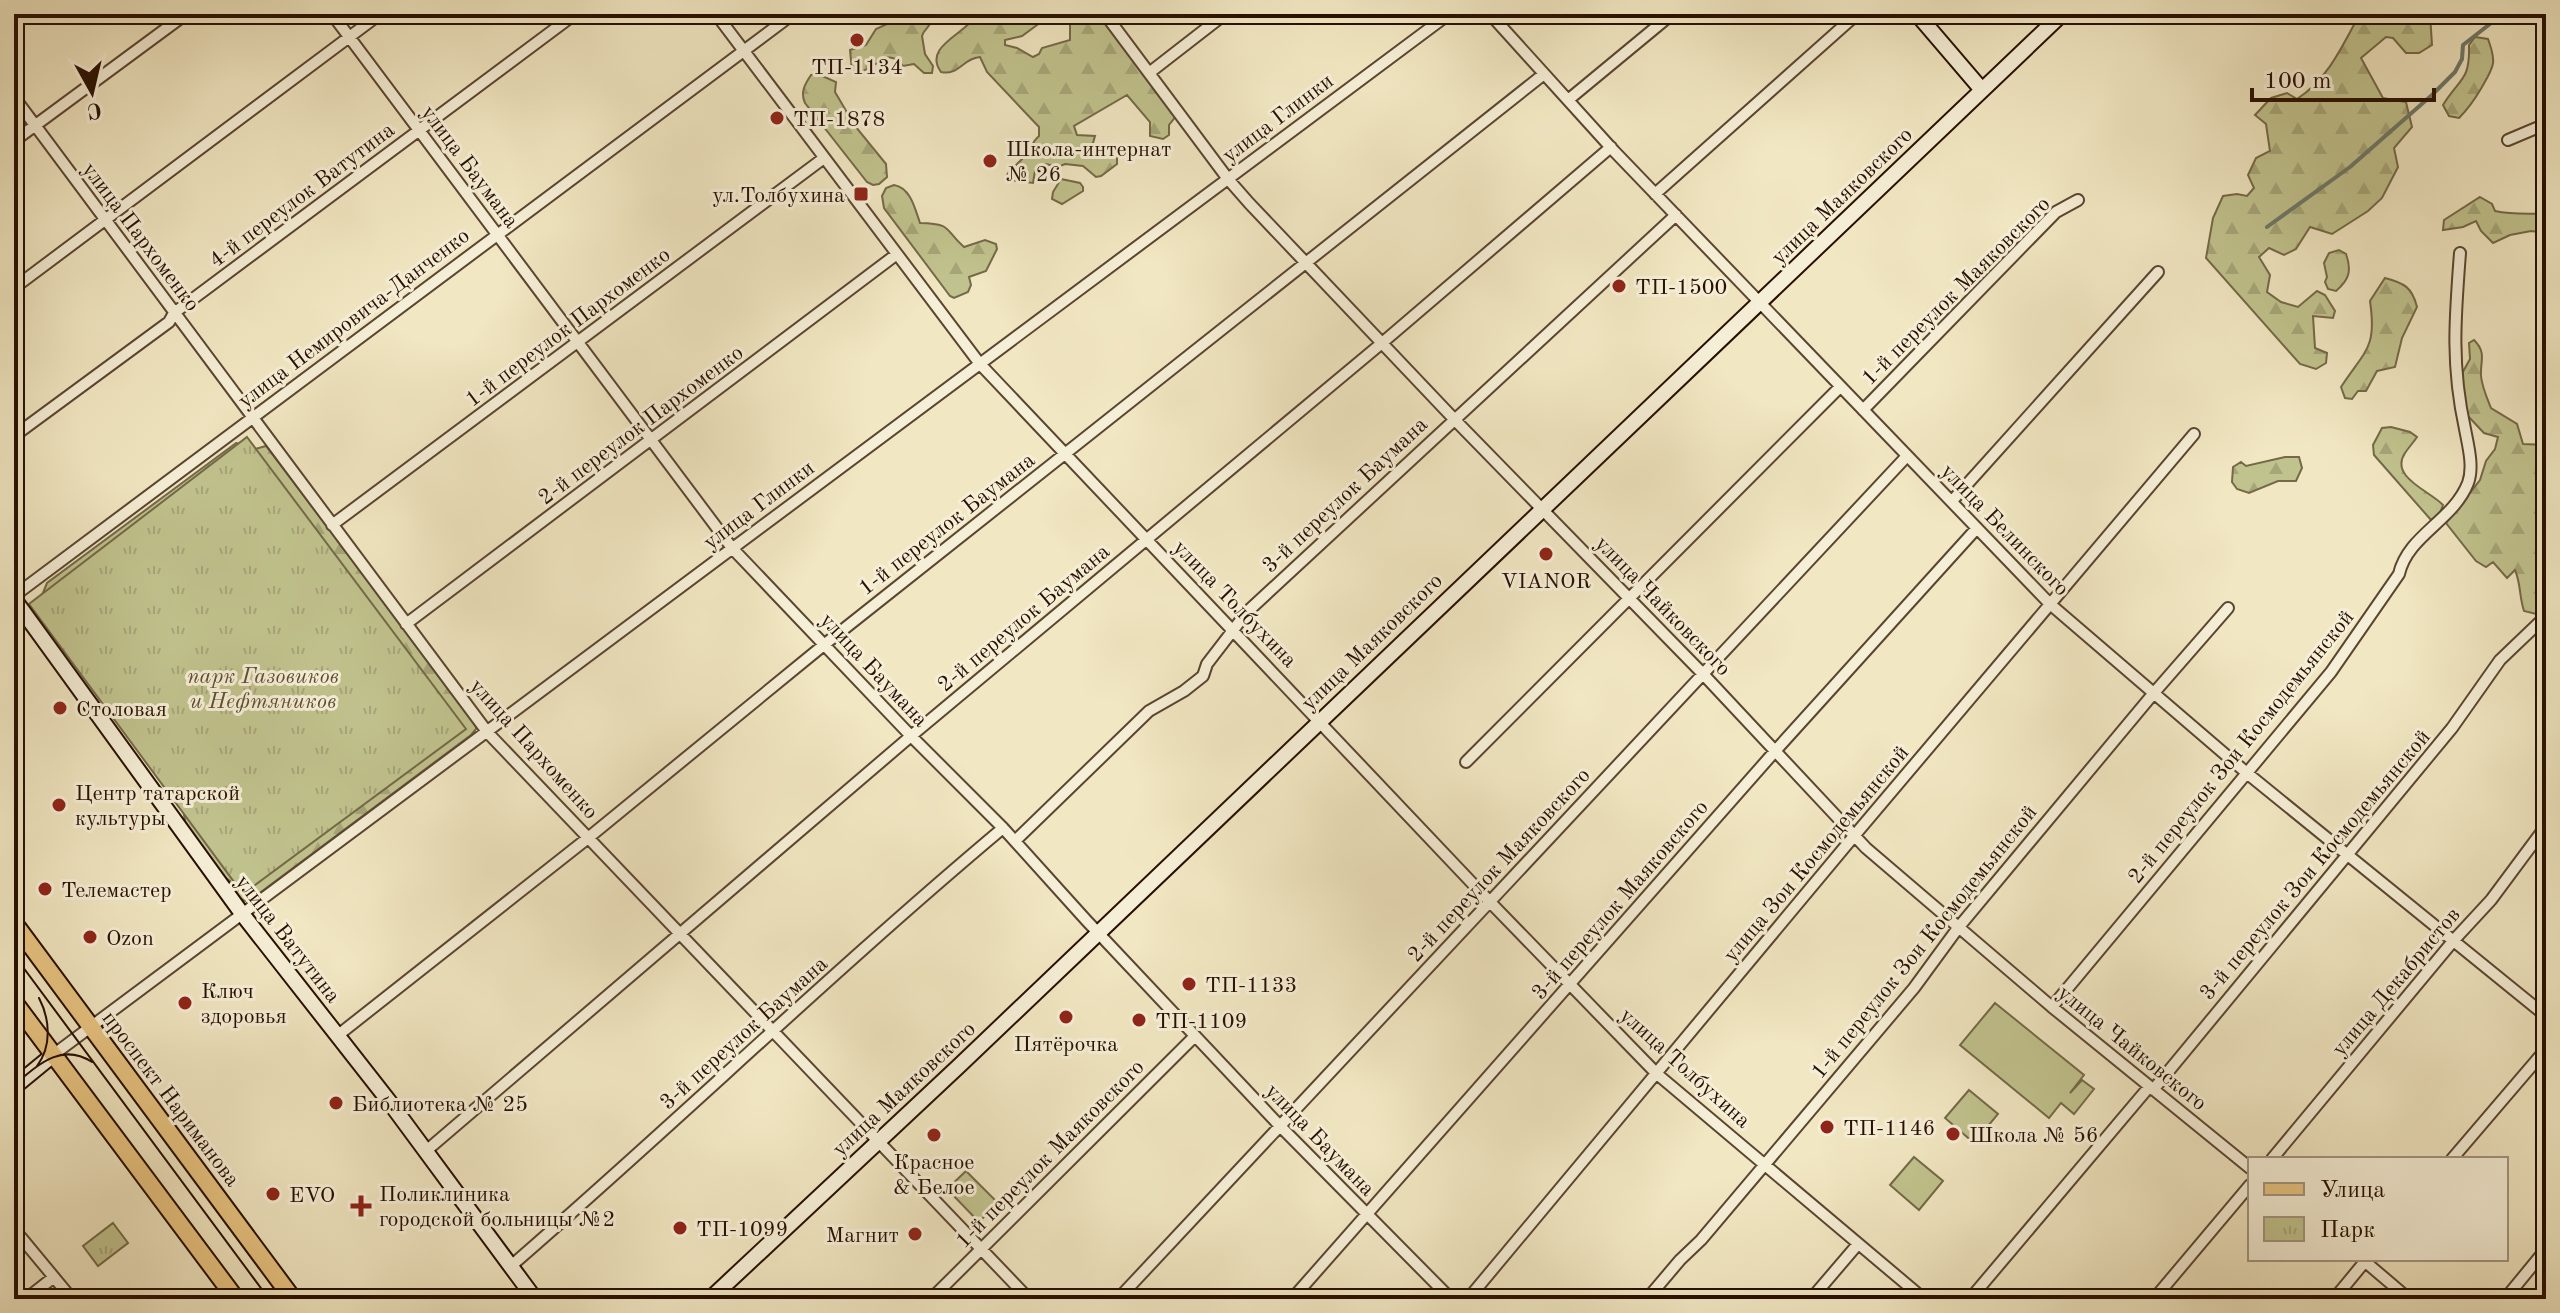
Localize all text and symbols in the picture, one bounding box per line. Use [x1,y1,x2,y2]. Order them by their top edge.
marker: ТП-1134 [848,31,866,49]
north arrow [52,52,132,132]
scale bar [2252,52,2434,102]
place label: ТП-1134 [811,57,903,79]
street label: улица Глинки [1219,70,1338,167]
text: 100 m [2264,70,2332,94]
text: С [86,98,103,122]
street label: улица Баумана [416,102,522,233]
marker: ТП-1878 [768,109,786,127]
place label: ТП-1878 [793,109,885,131]
street label: 4-й переулок Ватутина [206,119,399,272]
street label: улица Маяковского [1768,124,1917,269]
place label: Школа-интернат № 26 [1006,139,1171,186]
marker: Школа-интернат № 26 [981,152,999,170]
street label: улица Пархоменко [77,159,203,316]
place label: ул.Толбухина [712,185,845,207]
marker: ул.Толбухина [852,185,870,203]
street label: 1-й переулок Маяковского [1858,193,2055,390]
street label: улица Немировича-Данченко [234,225,474,413]
street label: 1-й переулок Пархоменко [462,244,675,412]
marker: ТП-1500 [1610,277,1628,295]
place label: ТП-1500 [1635,277,1727,299]
street label: 2-й переулок Пархоменко [535,342,748,510]
street label: 3-й переулок Баумана [1259,413,1432,577]
street label: 1-й переулок Баумана [855,449,1040,600]
street label: улица Глинки [700,457,819,554]
street label: улица Белинского [1936,460,2073,601]
street label: улица Чайковского [1591,532,1735,680]
street label: улица Толбухина [1168,537,1301,672]
street label: 2-й переулок Баумана [934,540,1114,697]
marker: VIANOR [1537,545,1555,563]
street label: улица Маяковского [1298,570,1447,715]
place label: VIANOR [1501,571,1592,593]
street label: 2-й переулок Зои Космодемьянской [2124,606,2359,888]
street label: улица Баумана [815,609,932,732]
park label: парк Газовиков и Нефтяников [187,666,339,713]
street label: улица Пархоменко [465,675,602,824]
marker: Столовая [51,699,69,717]
place label: Столовая [76,699,167,721]
street label: 3-й переулок Зои Космодемьянской [2196,726,2435,1005]
street label: улица Зои Космодемьянской [1720,742,1913,967]
street label: 2-й переулок Маяковского [1404,764,1595,967]
place label: Центр татарской культуры [75,783,240,830]
marker: Центр татарской культуры [50,796,68,814]
street label: 3-й переулок Маяковского [1528,796,1713,1004]
street label: 1-й переулок Зои Космодемьянской [1807,801,2042,1083]
street label: улица Ватутина [231,871,344,1007]
marker: Телемастер [36,880,54,898]
place label: Телемастер [61,880,172,902]
street label: улица Декабристов [2328,904,2465,1061]
marker: Ozon [81,928,99,946]
place label: Ozon [106,928,154,950]
street label: 3-й переулок Баумана [656,953,832,1114]
marker: ТП-1133 [1180,975,1198,993]
place label: ТП-1133 [1205,975,1297,997]
place label: Ключ здоровья [201,981,287,1028]
street label: улица Чайковского [2053,982,2210,1115]
marker: Ключ здоровья [176,994,194,1012]
street label: улица Толбухина [1615,1004,1754,1133]
street label: проспект Нариманова [97,1007,243,1191]
marker: Пятёрочка [1057,1008,1075,1026]
marker: ТП-1109 [1130,1011,1148,1029]
place label: ТП-1109 [1155,1011,1247,1033]
street label: улица Маяковского [829,1018,980,1161]
place label: Пятёрочка [1014,1034,1118,1056]
street label: 1-й переулок Маяковского [952,1056,1149,1253]
street label: улица Баумана [1261,1080,1379,1201]
marker: Библиотека № 25 [327,1094,345,1112]
place label: Библиотека № 25 [352,1094,528,1116]
marker: ТП-1146 [1818,1118,1836,1136]
place label: ТП-1146 [1843,1118,1935,1140]
marker: Школа № 56 [1944,1125,1962,1143]
place label: Школа № 56 [1969,1125,2099,1147]
marker: Красное & Белое [925,1126,943,1144]
place label: Красное & Белое [893,1152,975,1199]
legend [2248,1157,2508,1261]
text: Улица [2320,1179,2385,1203]
place label: Поликлиника городской больницы №2 [379,1184,615,1231]
marker: EVO [264,1185,282,1203]
place label: EVO [289,1185,335,1207]
marker: Поликлиника городской больницы №2 [350,1195,372,1217]
marker: ТП-1099 [671,1219,689,1237]
place label: ТП-1099 [696,1219,788,1241]
text: Парк [2320,1219,2375,1243]
place label: Магнит [826,1225,899,1247]
marker: Магнит [906,1225,924,1243]

